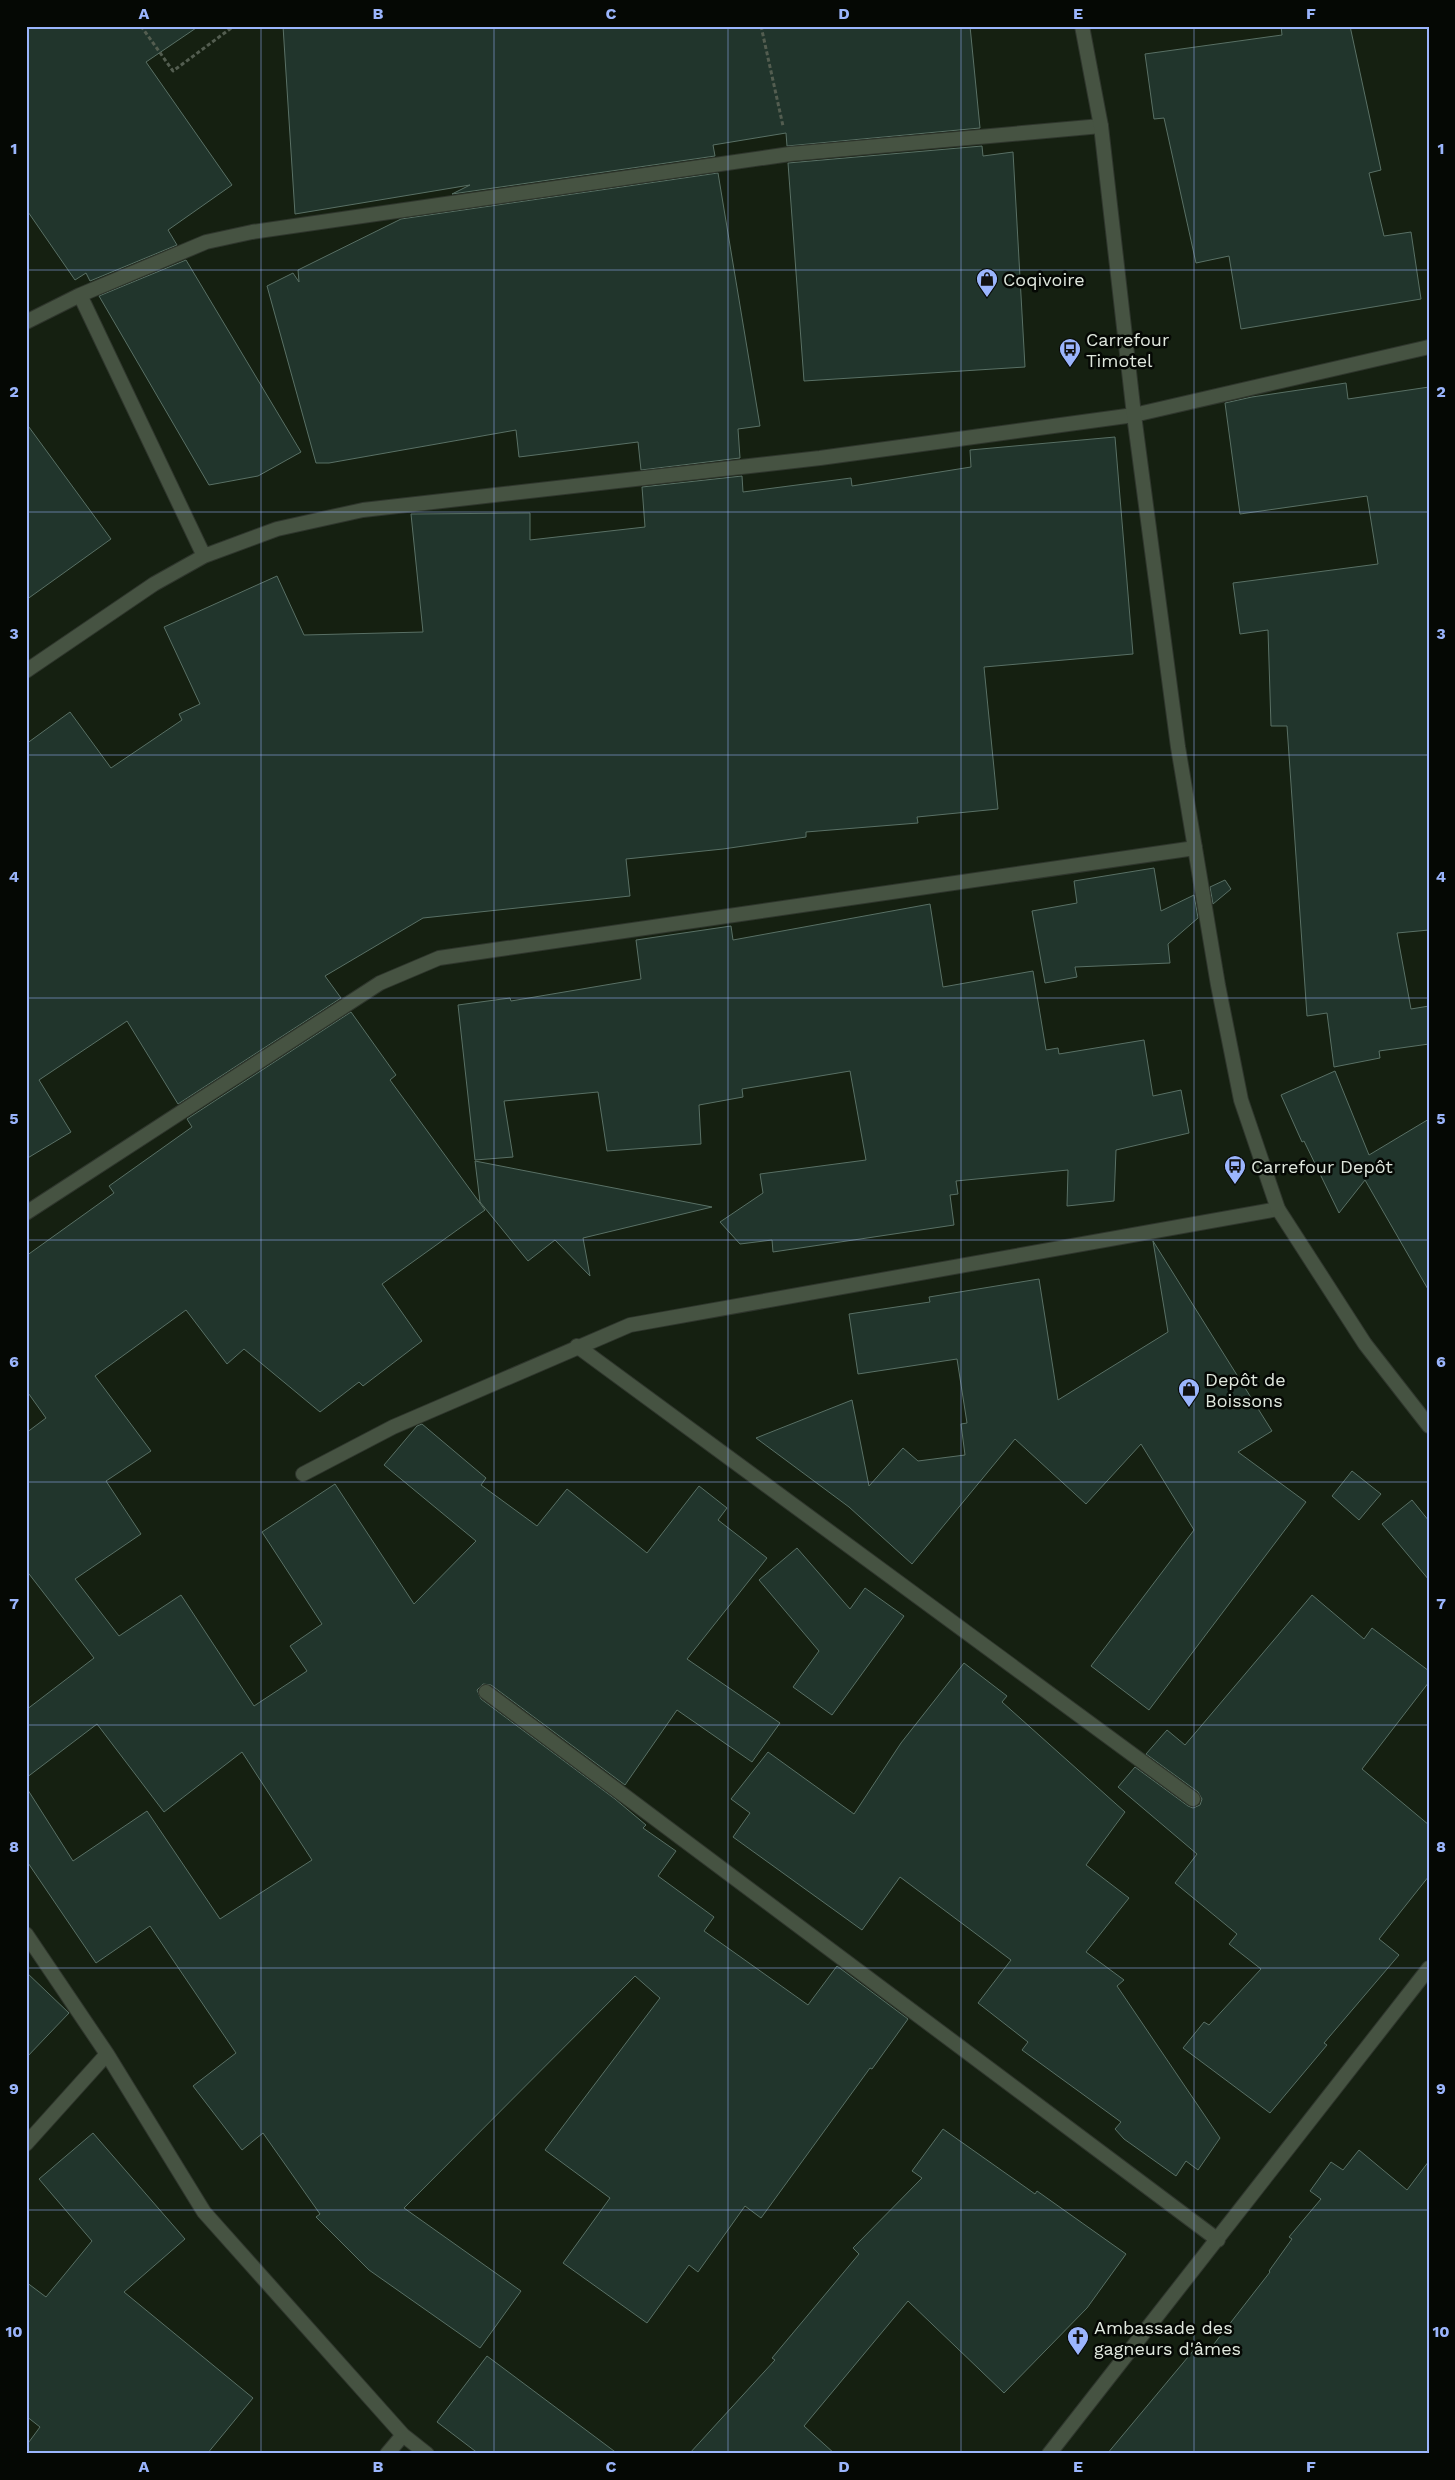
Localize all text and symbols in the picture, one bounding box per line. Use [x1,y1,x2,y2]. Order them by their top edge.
text: A [139,4,150,23]
text: B [373,4,384,23]
text: C [606,4,617,23]
text: D [838,4,850,23]
text: E [1073,4,1083,23]
text: F [1306,4,1316,23]
text: 1 [11,139,17,158]
text: 1 [1438,139,1444,158]
shop icon: Coqivoire [975,267,999,298]
place label: Coqivoire [1003,269,1085,290]
place label: Carrefour Timotel [1086,329,1169,371]
bus stop icon: Carrefour Timotel [1058,337,1082,368]
text: 2 [9,382,19,401]
text: 2 [1436,382,1446,401]
text: 3 [9,624,19,643]
text: 3 [1436,624,1446,643]
text: 4 [9,867,19,886]
text: 4 [1436,867,1446,886]
text: 5 [9,1109,19,1128]
text: 5 [1436,1109,1446,1128]
bus stop icon: Carrefour Depôt [1223,1154,1247,1185]
place label: Carrefour Depôt [1251,1156,1393,1177]
text: 6 [9,1352,19,1371]
text: 6 [1436,1352,1446,1371]
place label: Depôt de Boissons [1205,1369,1286,1411]
shop icon: Depôt de Boissons [1177,1377,1201,1408]
text: 7 [9,1594,19,1613]
text: 7 [1436,1594,1446,1613]
text: 8 [9,1837,19,1856]
text: 8 [1436,1837,1446,1856]
text: 9 [9,2079,19,2098]
text: 9 [1436,2079,1446,2098]
place label: Ambassade des gagneurs d'âmes [1094,2317,1241,2359]
text: 10 [5,2322,23,2341]
text: 10 [1432,2322,1450,2341]
church icon: Ambassade des gagneurs d'âmes [1066,2325,1090,2356]
text: A [139,2457,150,2476]
text: B [373,2457,384,2476]
text: C [606,2457,617,2476]
text: D [838,2457,850,2476]
text: E [1073,2457,1083,2476]
text: F [1306,2457,1316,2476]

